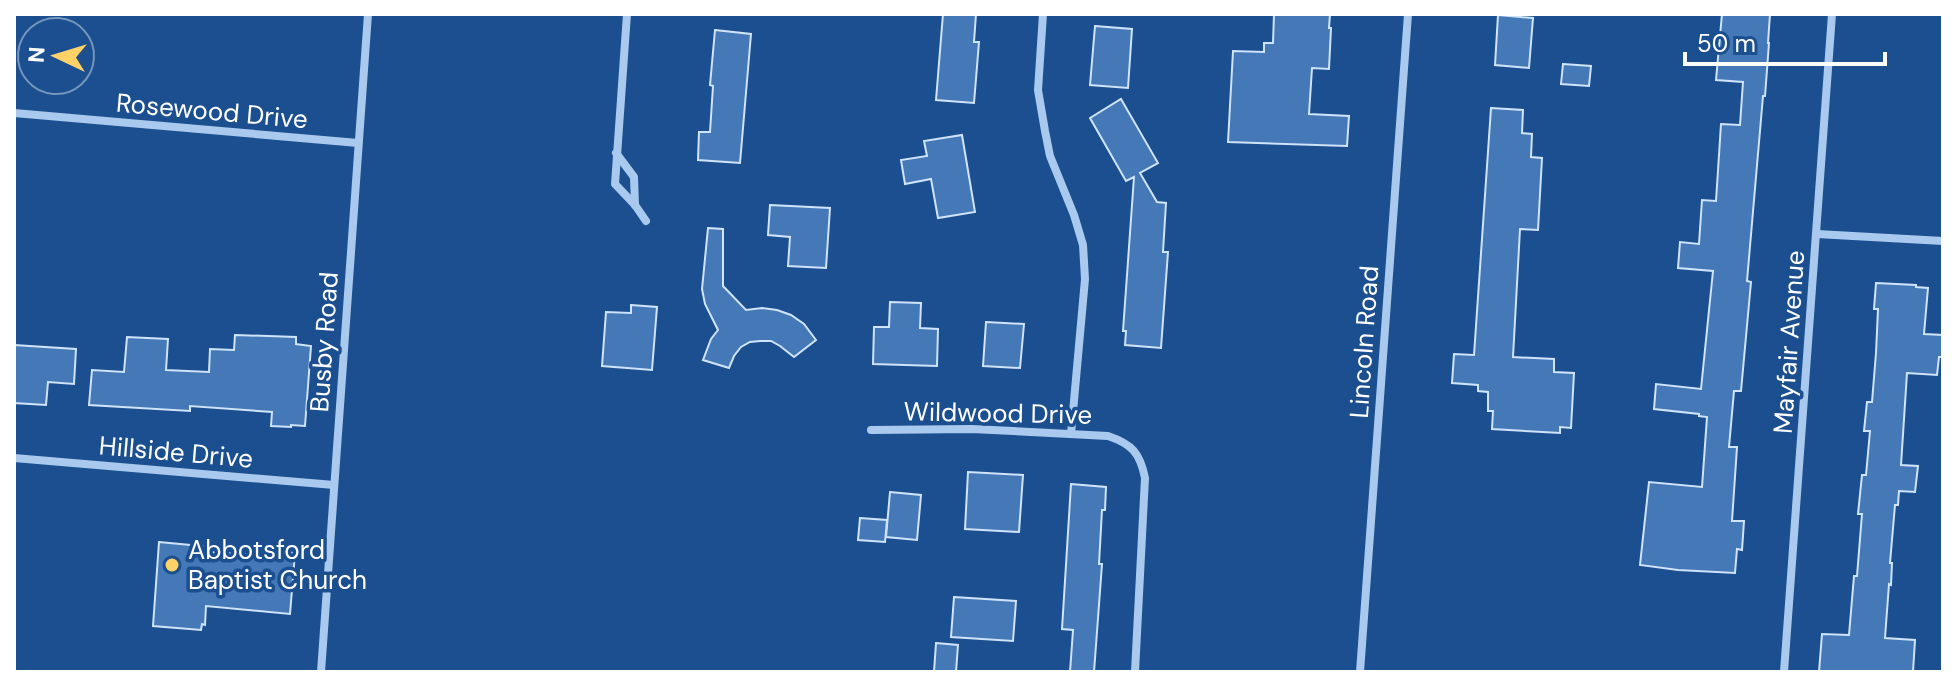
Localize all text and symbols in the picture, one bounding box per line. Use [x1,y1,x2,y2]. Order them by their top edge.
north arrow [16,16,96,96]
scale bar [1685,16,1885,66]
text: 50 m [1697,28,1756,59]
text: N [22,46,52,64]
street label: Rosewood Drive [115,86,309,136]
street label: Mayfair Avenue [1766,249,1812,435]
street label: Lincoln Road [1342,264,1386,420]
street label: Busby Road [302,271,346,413]
street label: Wildwood Drive [903,394,1093,432]
street label: Hillside Drive [98,428,254,476]
place label: Abbotsford Baptist Church [188,533,367,597]
marker: Abbotsford Baptist Church [163,556,181,574]

